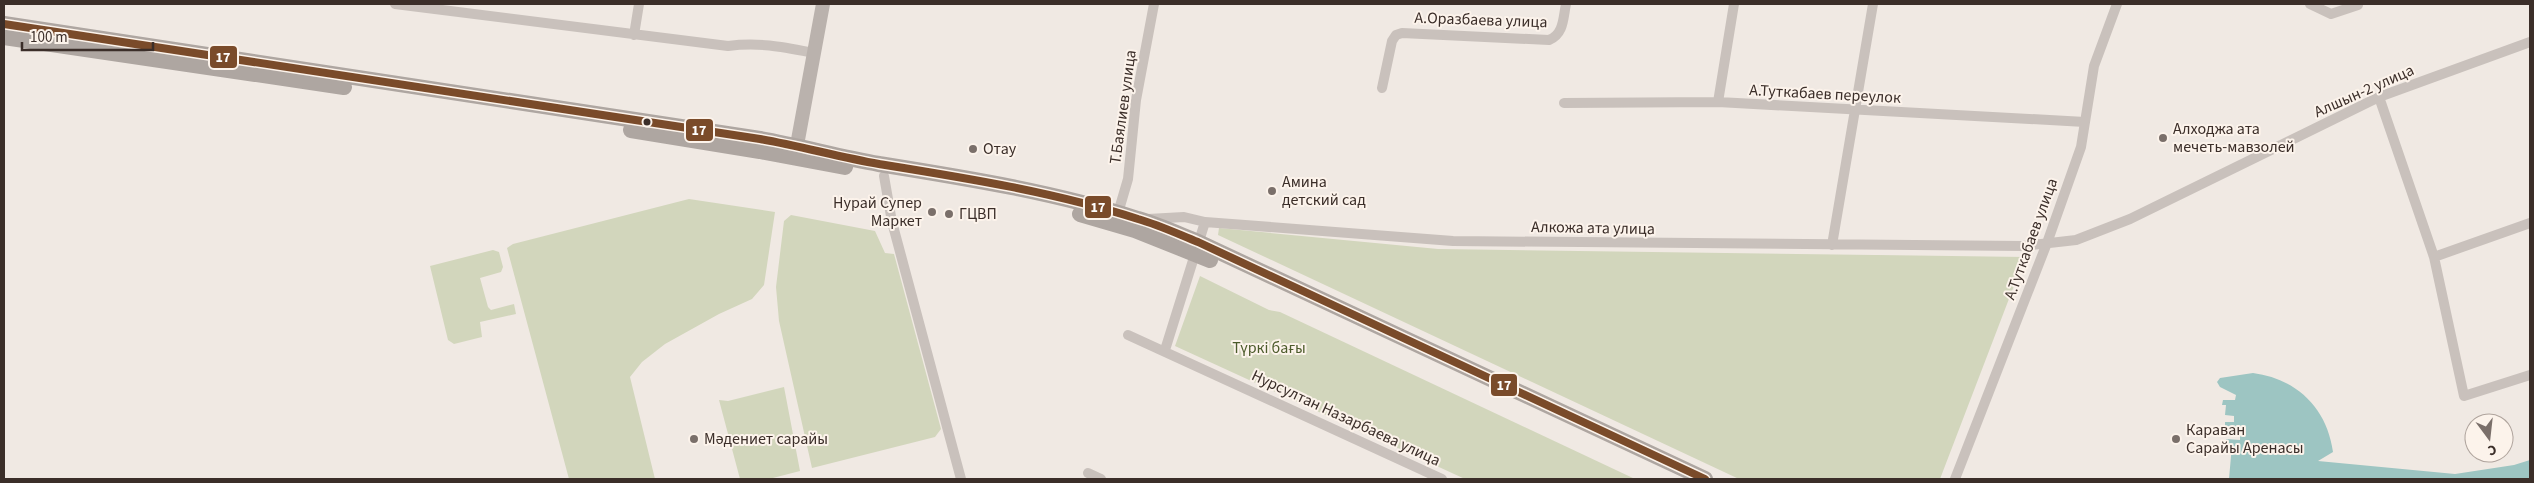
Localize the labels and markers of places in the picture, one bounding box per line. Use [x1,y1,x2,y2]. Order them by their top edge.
unlabelled marker [642,117,652,127]
place label: Алходжа ата мечеть-мавзолей [2173,118,2295,158]
marker: Алходжа ата мечеть-мавзолей [2157,132,2169,144]
place label: Отау [983,138,1017,160]
marker: Отау [967,143,979,155]
place label: Амина детский сад [1282,171,1366,211]
marker: Амина детский сад [1266,185,1278,197]
place label: Нурай Супер Маркет [833,192,922,232]
place label: ГЦВП [959,203,997,225]
marker: Нурай Супер Маркет [926,206,938,218]
marker: ГЦВП [943,208,955,220]
place label: Караван Сарайы Аренасы [2186,419,2304,459]
place label: Мәдениет сарайы [704,428,828,450]
marker: Мәдениет сарайы [688,433,700,445]
marker: Караван Сарайы Аренасы [2170,433,2182,445]

